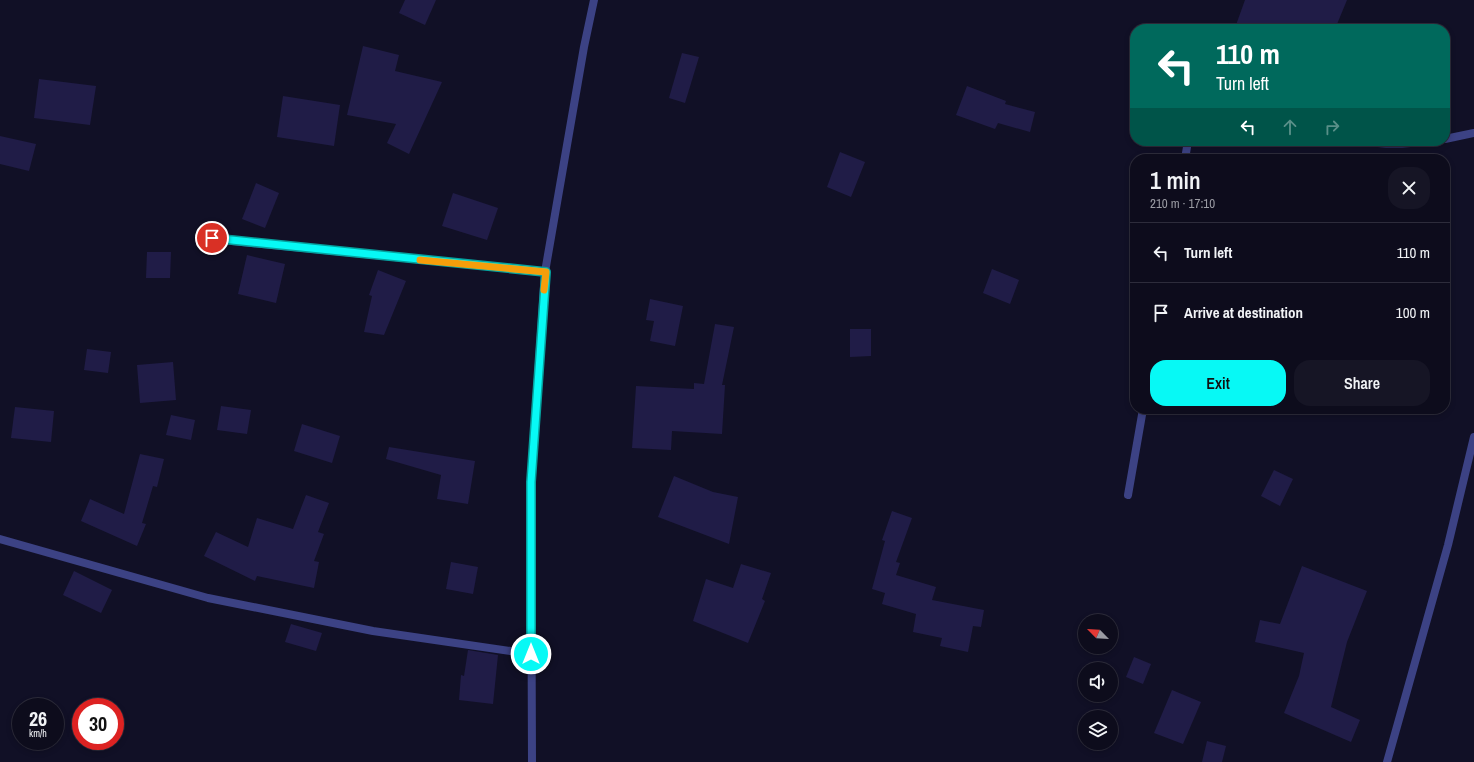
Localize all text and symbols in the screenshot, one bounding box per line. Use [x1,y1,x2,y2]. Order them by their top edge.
text: 110 m [1216,35,1280,73]
icon: left [1150,40,1202,92]
text: Turn left [1216,71,1269,96]
icon: left [1237,116,1259,138]
icon: ahead [1279,116,1301,138]
icon: right [1321,116,1343,138]
text: 1 min [1150,164,1201,196]
button: close [1388,167,1430,209]
text: 210 m · 17:10 [1150,195,1215,212]
pin [195,221,229,255]
icon: arrive [201,227,223,249]
icon: left [1150,242,1172,264]
text: Turn left [1184,242,1232,263]
text: 110 m [1397,242,1430,263]
icon: arrive [1150,302,1172,324]
text: Arrive at destination [1184,302,1303,323]
text: 100 m [1396,302,1430,323]
button: Exit [1150,360,1286,406]
button: Share [1294,360,1430,406]
north arrow [1078,614,1118,654]
map controls [1078,614,1118,750]
position arrow [510,633,552,675]
button: sound [1078,662,1118,702]
speed limit sign: 30 [72,698,124,750]
text: 26 [29,705,47,732]
button: layers [1078,710,1118,750]
text: km/h [29,727,47,740]

